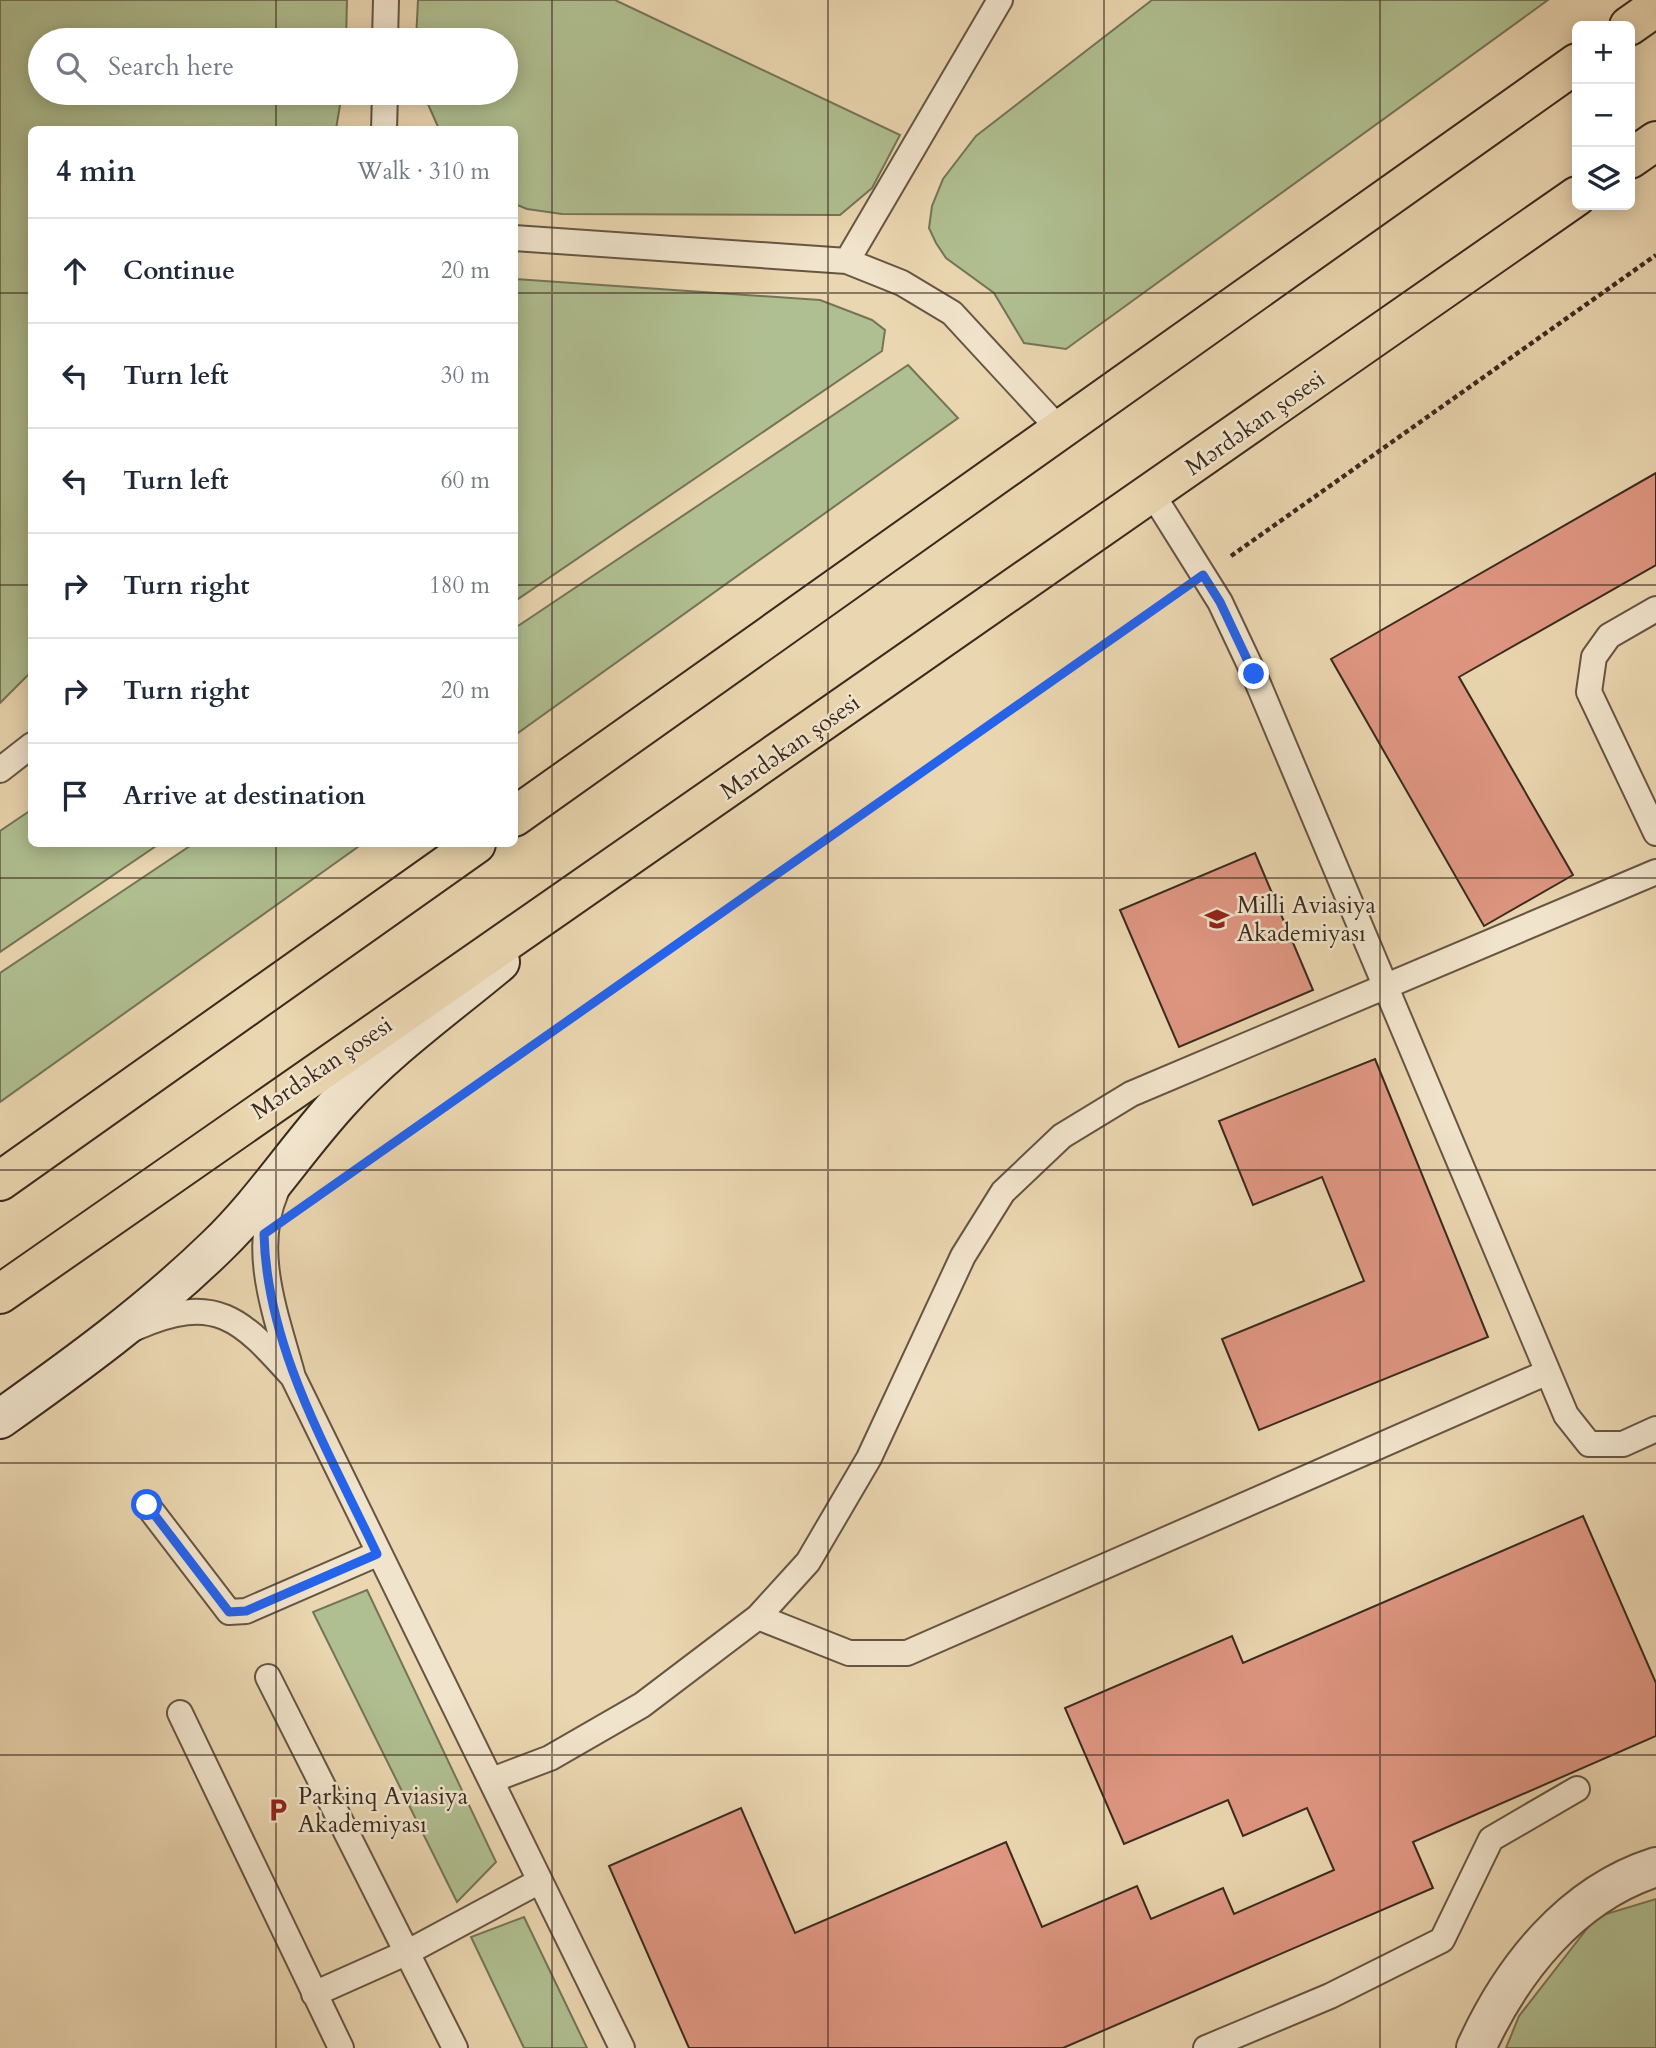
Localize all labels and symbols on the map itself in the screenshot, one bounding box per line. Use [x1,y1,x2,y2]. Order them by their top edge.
street label: Mərdəkan şosesi [1178,362,1332,484]
route end [1238,658,1269,689]
street label: Mərdəkan şosesi [713,686,867,808]
place label: Milli Aviasiya Akademiyası [1237,889,1377,950]
school or university icon: Milli Aviasiya Akademiyası [1203,905,1231,933]
street label: Mərdəkan şosesi [245,1008,399,1128]
route start [131,1489,162,1520]
place label: Parkinq Aviasiya Akademiyası [298,1780,469,1841]
parking icon: Parkinq Aviasiya Akademiyası [264,1796,292,1824]

